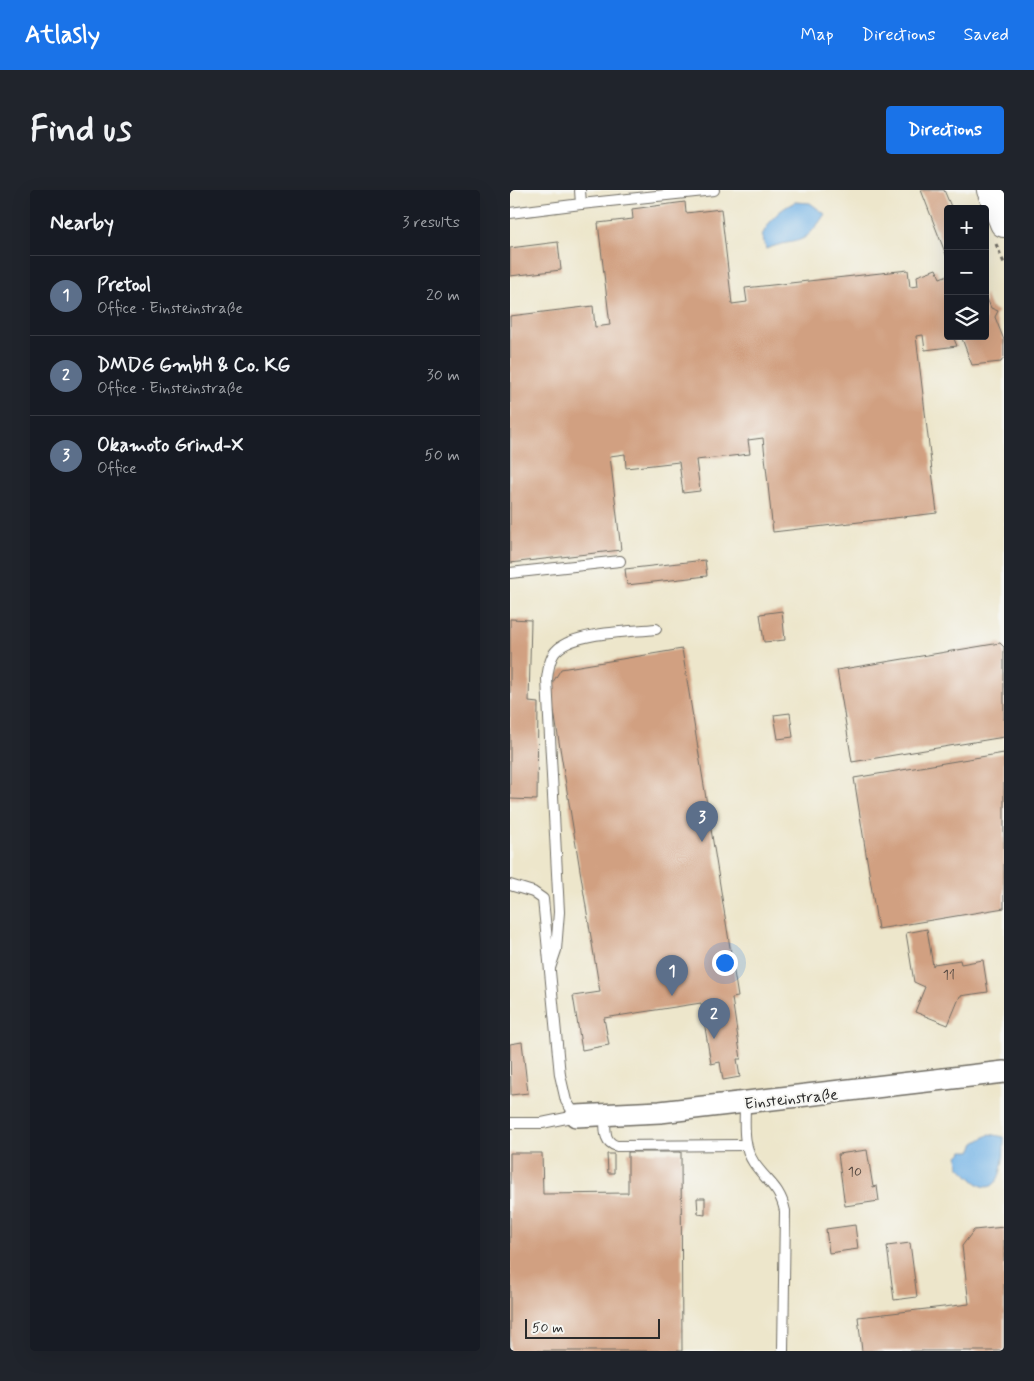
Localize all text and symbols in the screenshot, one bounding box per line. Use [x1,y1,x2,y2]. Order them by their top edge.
text: Atlasly [25,20,100,51]
text: Map [801,23,834,47]
text: Directions [862,23,936,47]
text: Saved [964,23,1009,47]
button: Directions [886,106,1004,154]
text: Find us [30,107,132,153]
map controls [944,205,989,340]
button: + [944,205,989,250]
text: Nearby [50,209,114,237]
text: 3 results [402,212,460,233]
button: − [944,250,989,295]
text: Pretool [97,273,151,298]
text: 1 [62,285,70,306]
text: 20 m [426,285,460,306]
button: layers [944,295,989,340]
text: Office · Einsteinstraße [97,298,243,319]
text: DMDG GmbH & Co. KG [97,353,290,378]
text: 2 [62,365,70,386]
text: 30 m [427,365,460,386]
text: Office · Einsteinstraße [97,378,243,399]
text: Okamoto Grind-X [97,433,243,458]
text: 3 [62,445,70,466]
text: 50 m [424,445,460,466]
text: Office [97,458,137,479]
pin: 3 [686,801,718,842]
your location [712,950,738,976]
pin: 1 [656,955,688,996]
house number: 11 [943,966,955,984]
pin: 2 [698,998,730,1039]
street label: Einsteinstraße [743,1084,839,1115]
house number: 10 [848,1163,862,1181]
scale bar [525,1316,660,1339]
text: 50 m [532,1319,563,1337]

